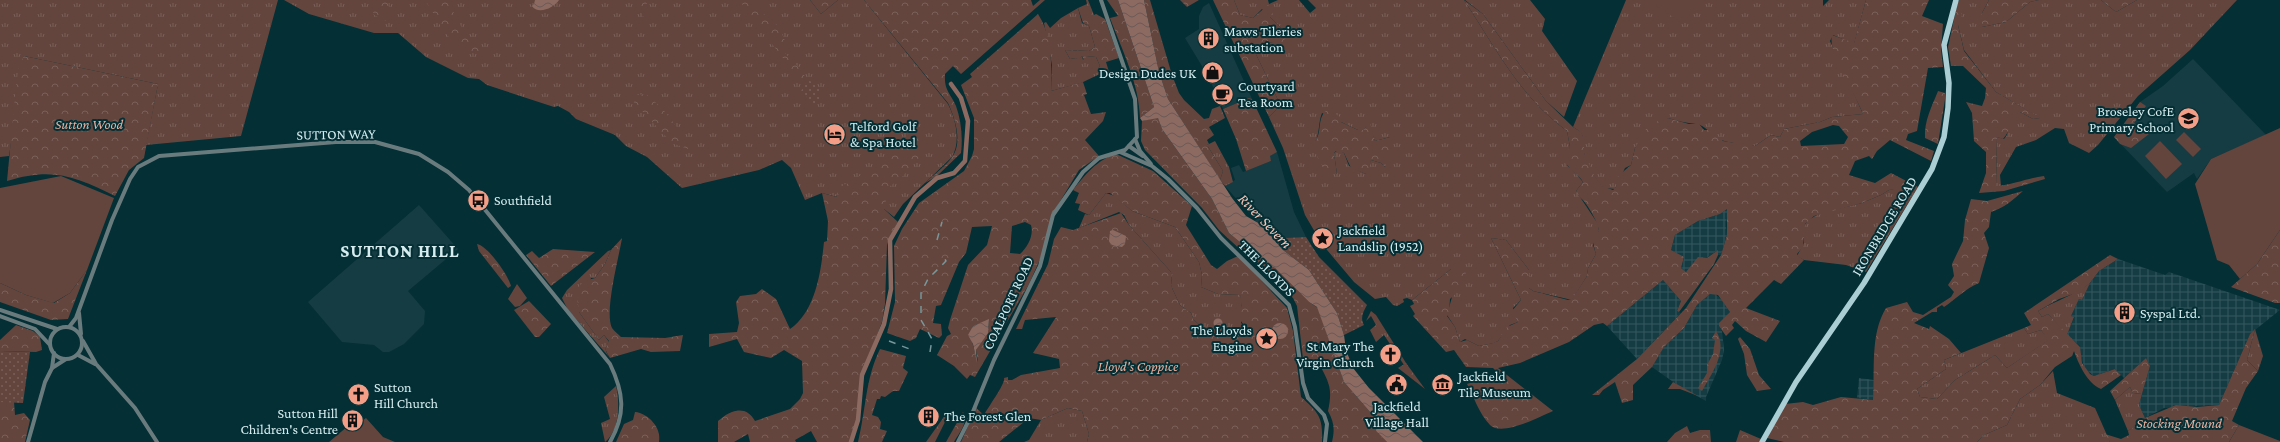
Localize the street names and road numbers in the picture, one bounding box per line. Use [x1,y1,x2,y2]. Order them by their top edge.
street label: SUTTON WAY [296,125,376,143]
street label: IRONBRIDGE ROAD [1848,174,1920,278]
street label: THE LLOYDS [1235,236,1299,300]
street label: COALPORT ROAD [979,254,1037,352]

